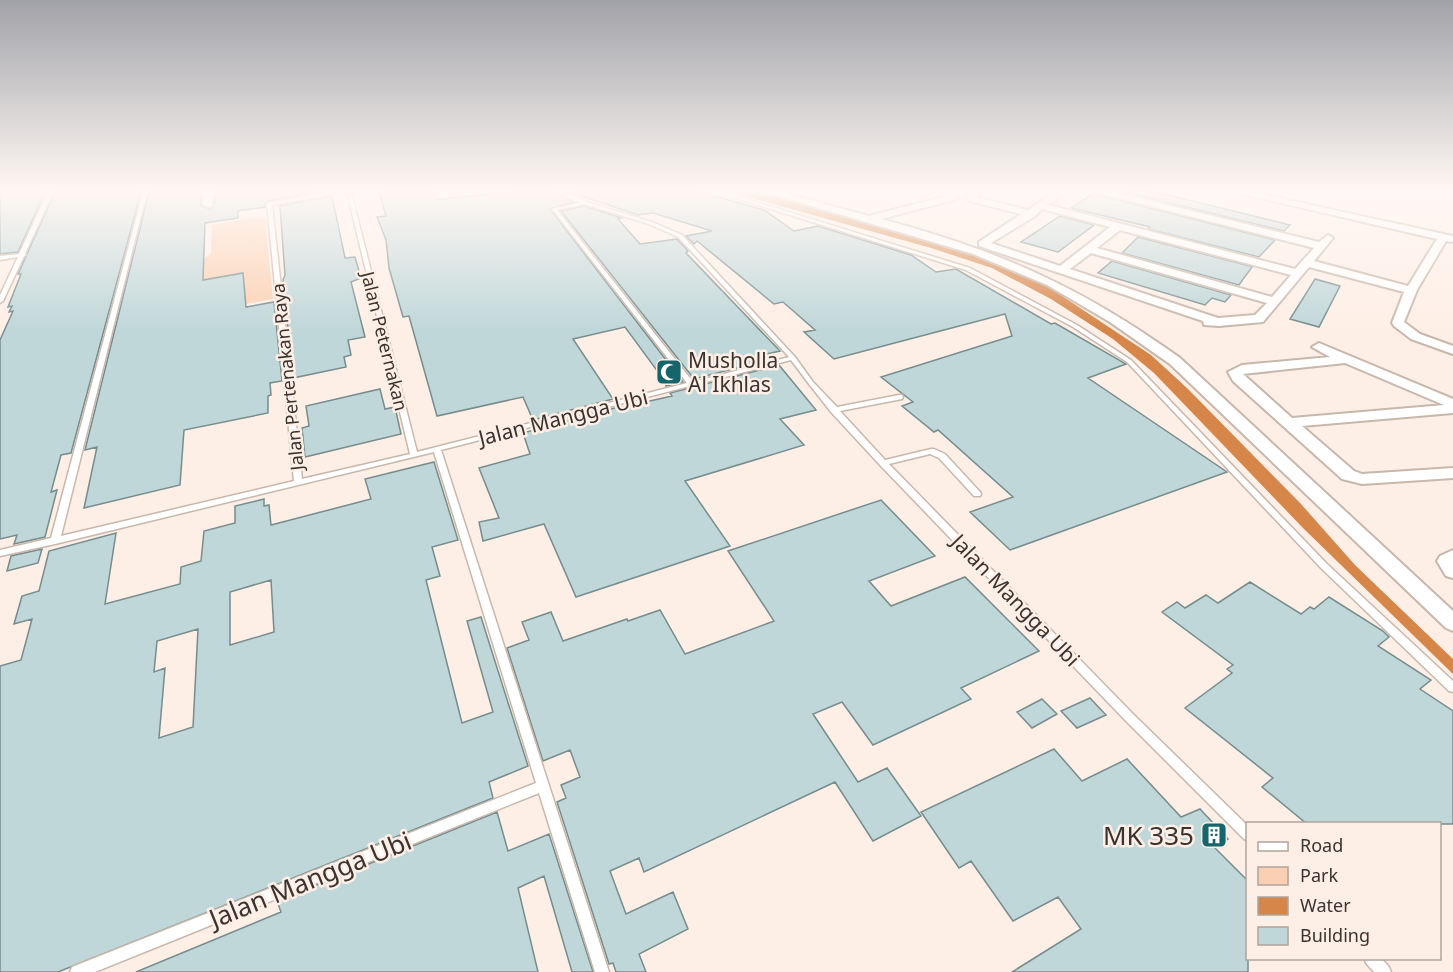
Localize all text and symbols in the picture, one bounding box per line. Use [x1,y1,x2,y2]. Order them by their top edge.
street label: Jalan Peternakan [356,267,414,413]
street label: Jalan Pertenakan Raya [265,282,309,474]
place label: Musholla Al Ikhlas [688,346,778,398]
mosque icon: Musholla Al Ikhlas [654,357,684,387]
street label: Jalan Mangga Ubi [473,382,651,452]
street label: Jalan Mangga Ubi [944,526,1086,672]
place label: MK 335 [1103,817,1194,853]
building icon: MK 335 [1199,820,1229,850]
street label: Jalan Mangga Ubi [201,822,416,937]
legend [1246,822,1441,960]
text: Road [1300,833,1343,857]
text: Park [1300,863,1338,887]
text: Water [1300,893,1351,917]
text: Building [1300,923,1370,947]

